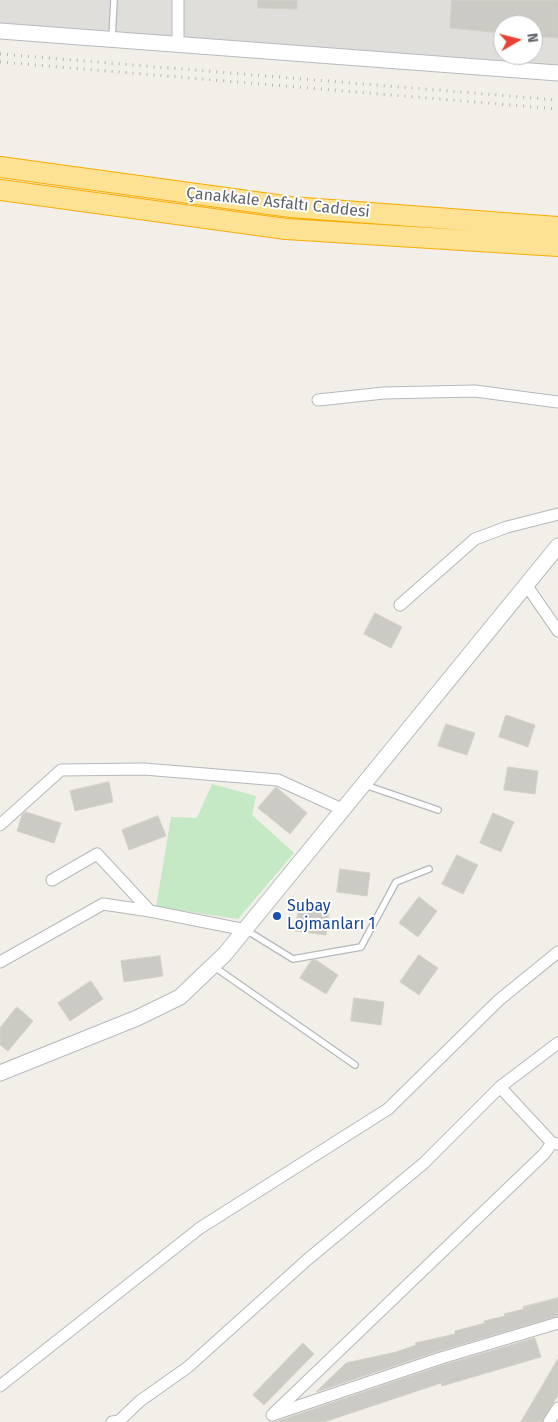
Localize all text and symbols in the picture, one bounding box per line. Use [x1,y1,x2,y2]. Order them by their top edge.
north arrow [493,15,543,65]
text: N [523,32,541,44]
street label: Çanakkale Asfaltı Caddesi [185,184,371,222]
place label: Subay Lojmanları 1 [287,897,375,935]
marker: Subay Lojmanları 1 [271,910,283,922]

